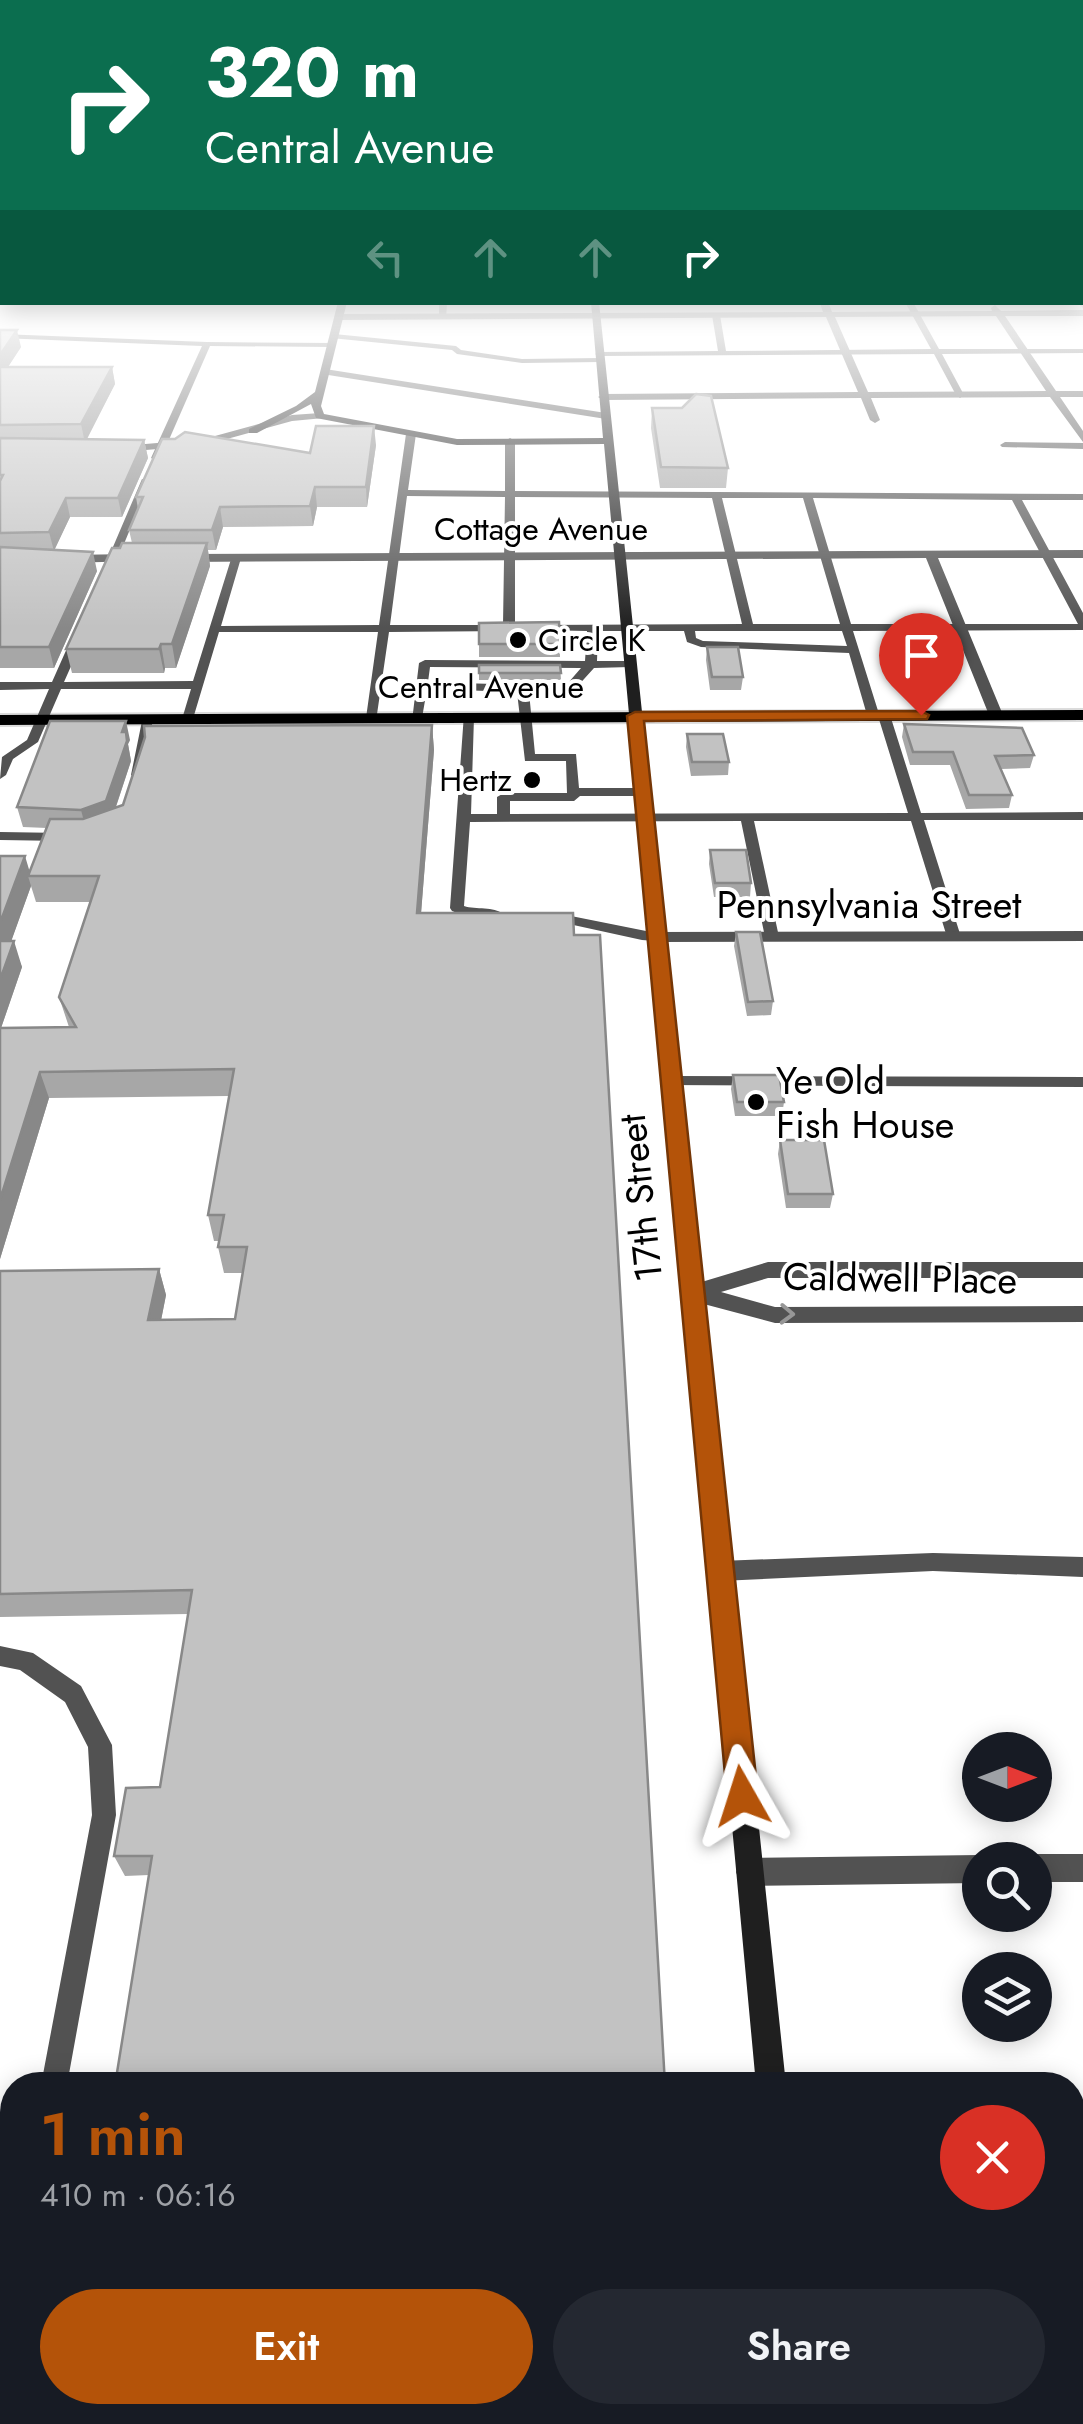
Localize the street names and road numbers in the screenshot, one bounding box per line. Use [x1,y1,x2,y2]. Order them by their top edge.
street label: Cottage Avenue [434,506,648,552]
street label: Central Avenue [378,664,584,710]
street label: Pennsylvania Street [717,877,1021,932]
street label: 17th Street [604,1111,676,1285]
street label: Caldwell Place [783,1248,1017,1308]

